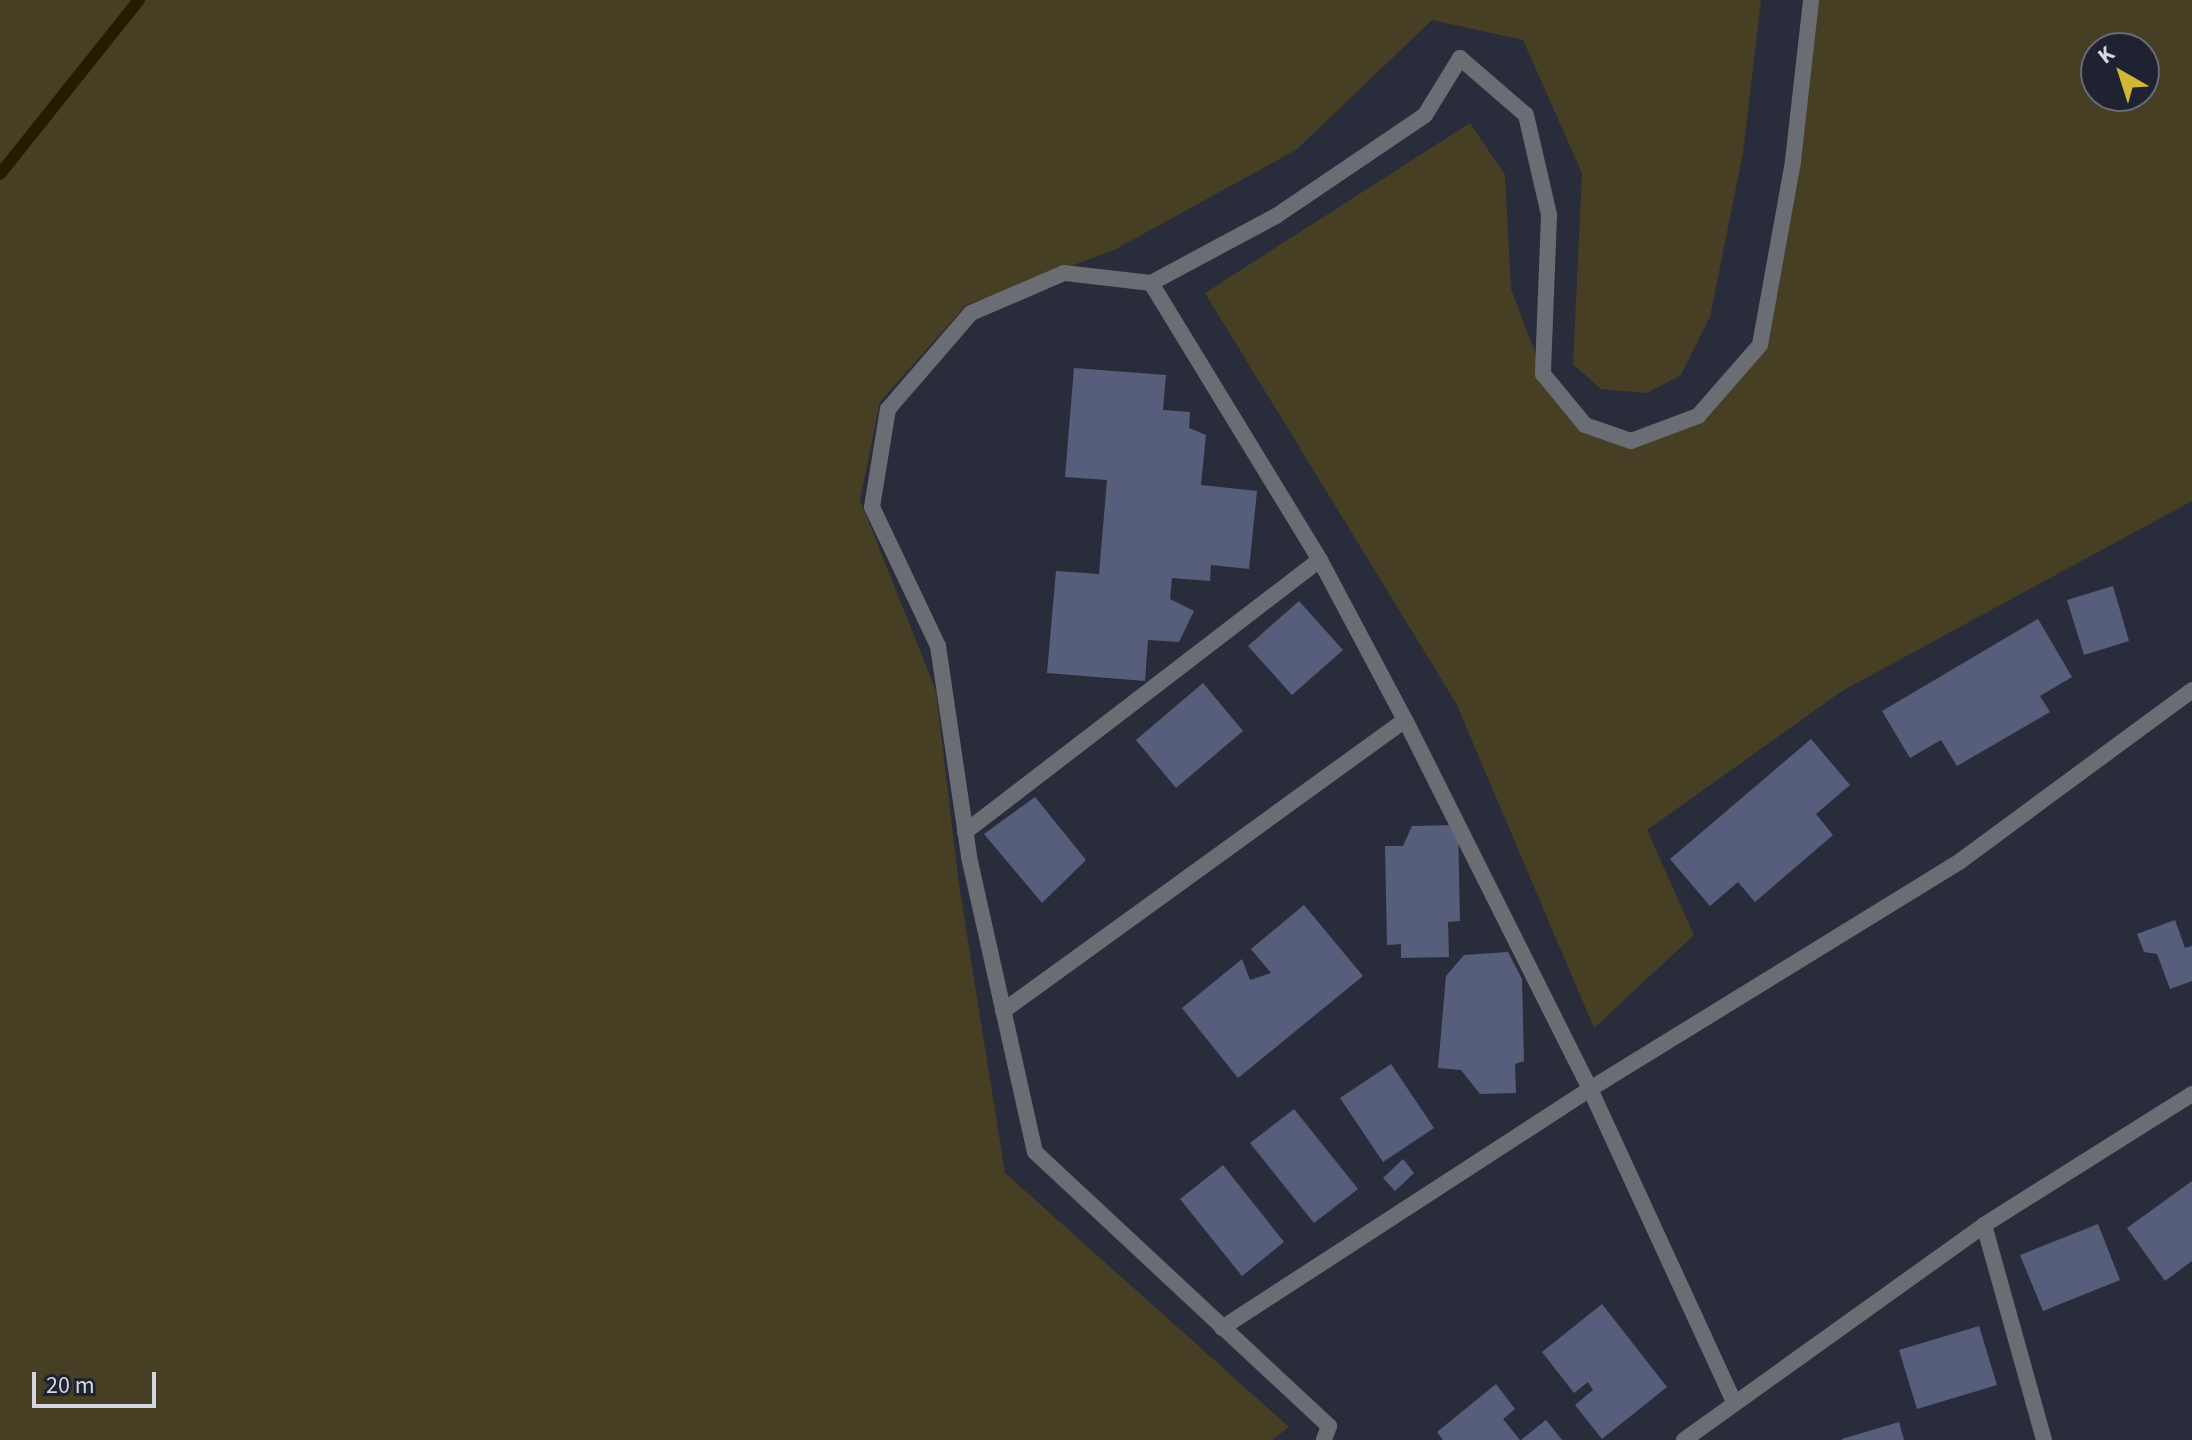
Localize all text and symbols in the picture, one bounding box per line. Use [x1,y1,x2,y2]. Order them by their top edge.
north arrow [2080,32,2160,112]
text: K [2091,38,2121,72]
scale bar [36,1356,160,1406]
text: 20 m [46,1368,95,1403]

